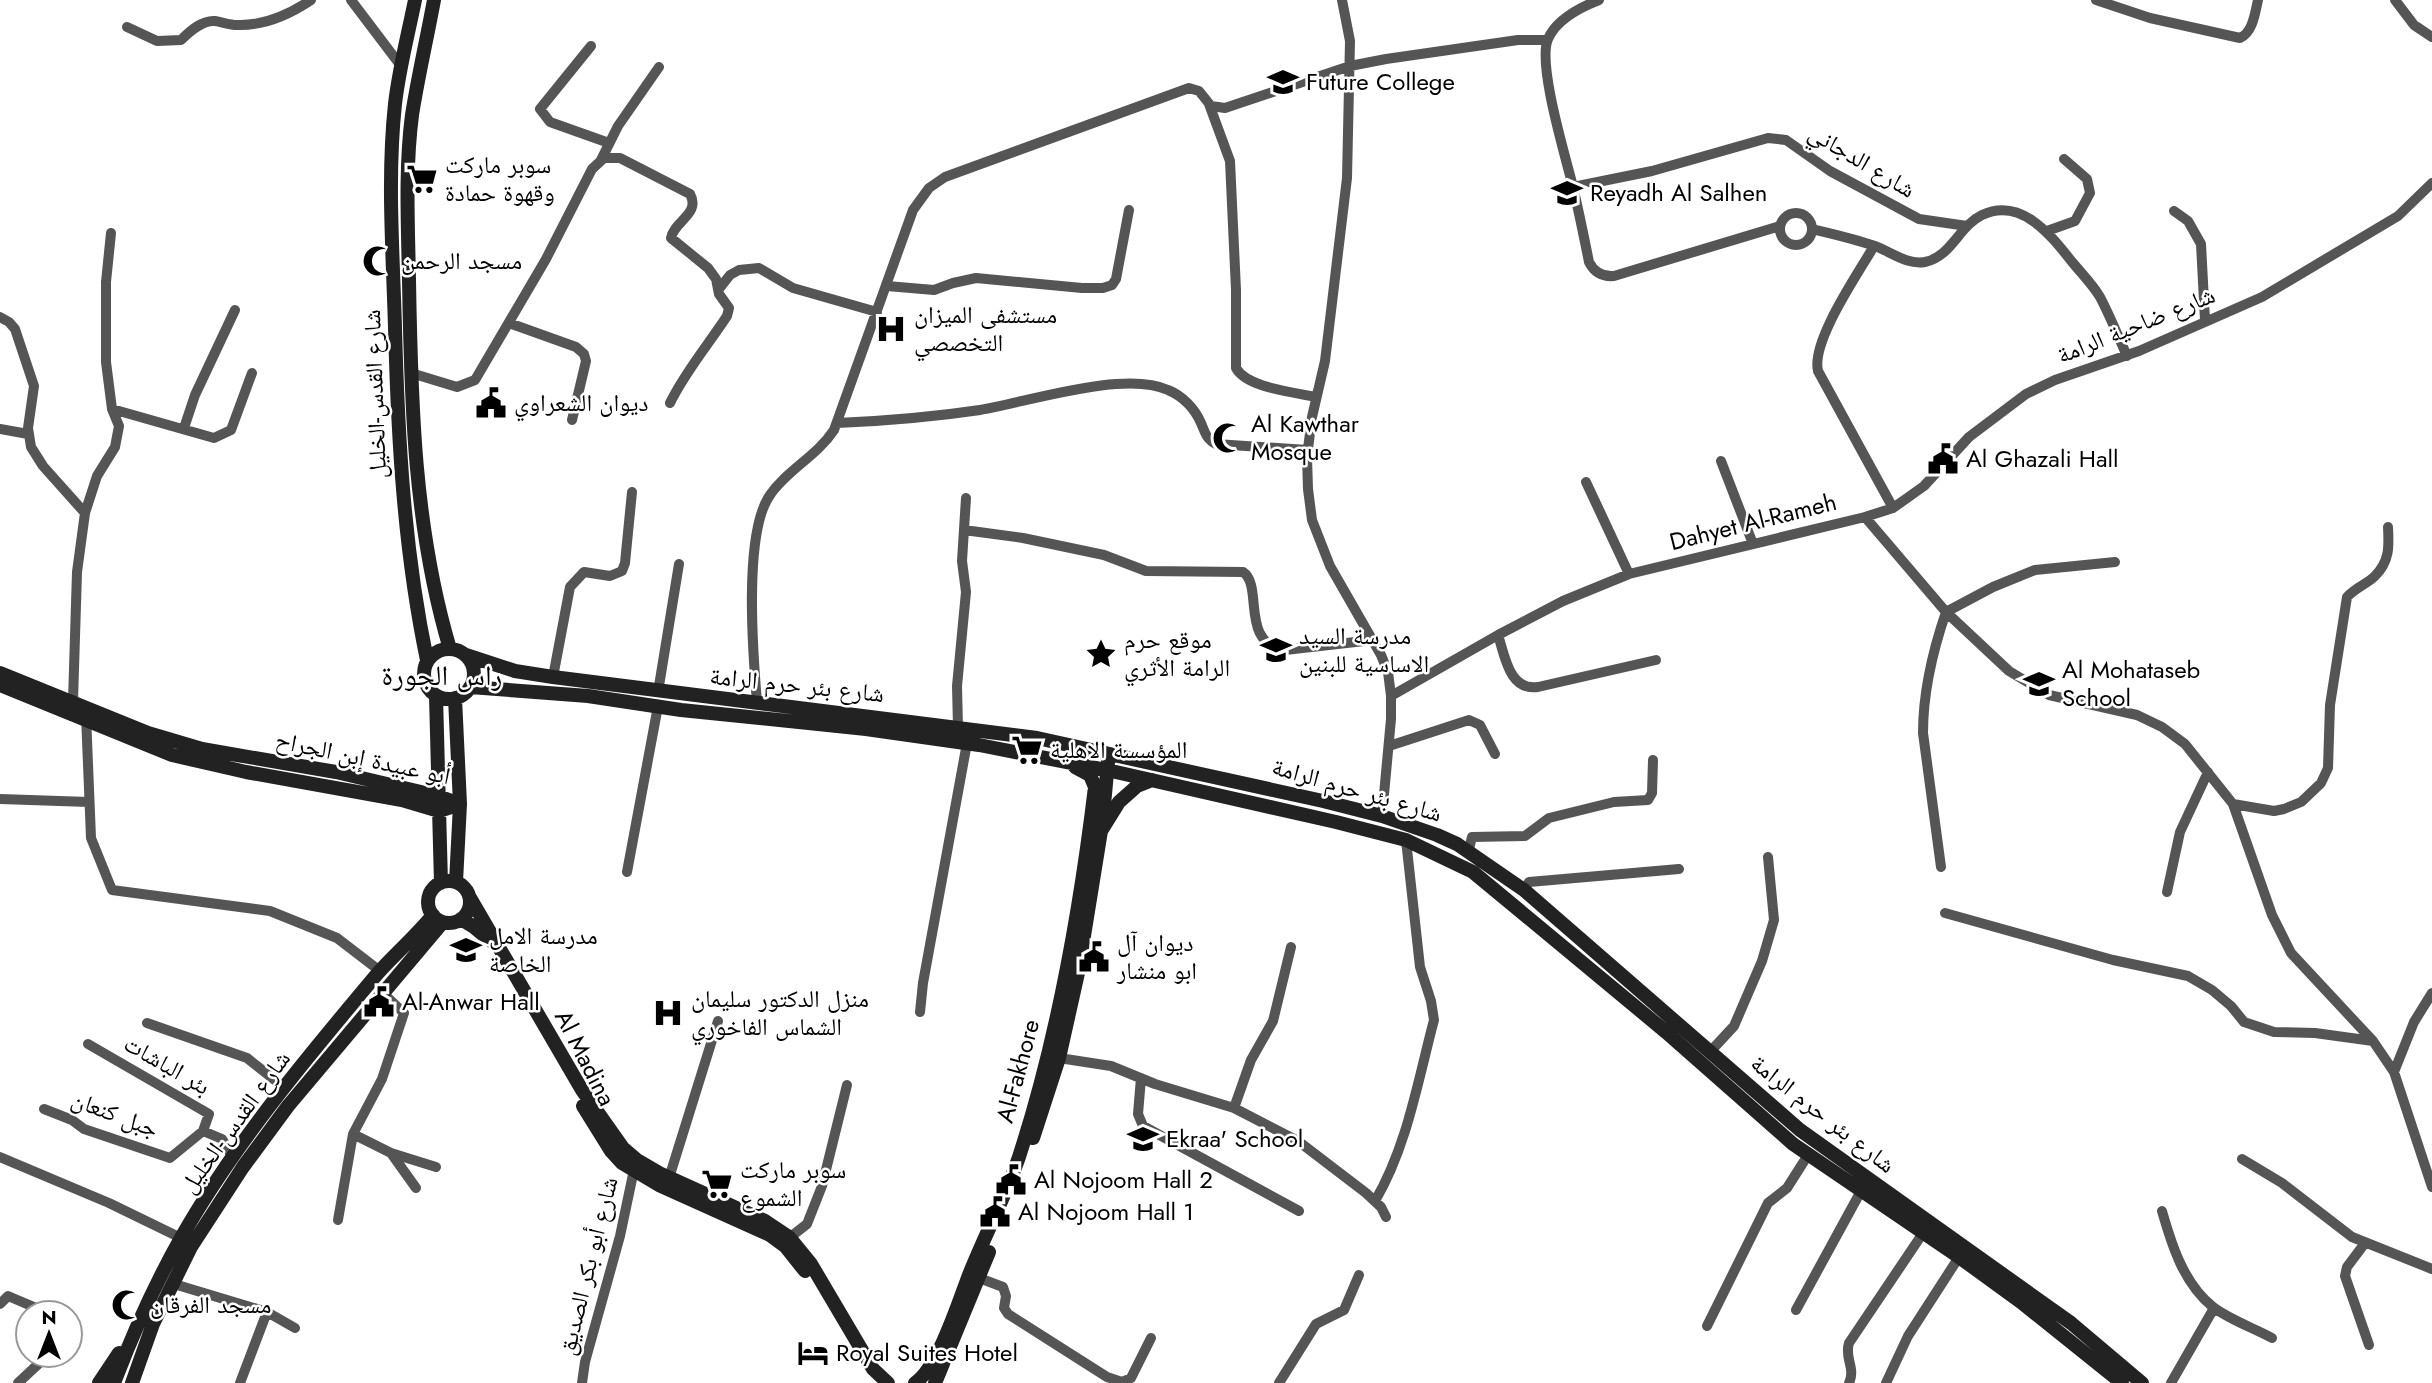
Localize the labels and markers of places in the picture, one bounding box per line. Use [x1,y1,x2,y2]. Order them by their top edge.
place label: Future College [1306,64,1455,99]
school or university icon: Future College [1266,65,1300,99]
place label: سوبر ماركت وقهوة حمادة [445,147,555,210]
supermarket icon: سوبر ماركت وقهوة حمادة [405,162,439,196]
place label: Reyadh Al Salhen [1590,175,1767,210]
school or university icon: Reyadh Al Salhen [1550,176,1584,210]
place label: مسجد الرحمن [401,243,522,278]
mosque icon: مسجد الرحمن [361,244,395,278]
place label: مستشفى الميزان التخصصي [914,297,1057,362]
hospital icon: مستشفى الميزان التخصصي [874,312,908,346]
place label: ديوان الشعراوي [514,385,649,422]
public building icon: ديوان الشعراوي [474,386,508,420]
place label: Al Kawthar Mosque [1251,406,1360,469]
mosque icon: Al Kawthar Mosque [1211,421,1245,455]
place label: Al Ghazali Hall [1966,441,2119,476]
public building icon: Al Ghazali Hall [1926,442,1960,476]
place label: مدرسة السيد الاساسية للبنين [1299,618,1429,681]
place label: موقع حرم الرامة الأثري [1124,622,1230,687]
school or university icon: مدرسة السيد الاساسية للبنين [1259,633,1293,667]
place icon: موقع حرم الرامة الأثري [1084,637,1118,671]
place label: Al Mohataseb School [2062,652,2200,715]
school or university icon: Al Mohataseb School [2022,667,2056,701]
place label: المؤسسة الاهلية [1050,732,1187,767]
supermarket icon: المؤسسة الاهلية [1010,733,1044,767]
place label: مدرسة الامل الخاصة [489,918,598,981]
place label: ديوان آل ابو منشار [1116,925,1197,988]
school or university icon: مدرسة الامل الخاصة [449,933,483,967]
public building icon: ديوان آل ابو منشار [1077,940,1111,974]
place label: منزل الدكتور سليمان الشماس الفاخوري [691,981,869,1046]
place label: Al-Anwar Hall [402,984,540,1019]
public building icon: Al-Anwar Hall [362,985,396,1019]
hospital icon: منزل الدكتور سليمان الشماس الفاخوري [651,996,685,1030]
place label: Ekraa' School [1166,1121,1303,1156]
school or university icon: Ekraa' School [1126,1122,1160,1156]
place label: سوبر ماركت الشموع [740,1152,846,1215]
place label: Al Nojoom Hall 2 [1034,1162,1213,1197]
public building icon: Al Nojoom Hall 2 [994,1163,1028,1197]
supermarket icon: سوبر ماركت الشموع [700,1167,734,1201]
place label: Al Nojoom Hall 1 [1018,1194,1194,1229]
public building icon: Al Nojoom Hall 1 [978,1195,1012,1229]
place label: مسجد الفرقان [150,1287,271,1322]
mosque icon: مسجد الفرقان [110,1288,144,1322]
place label: Royal Suites Hotel [836,1335,1018,1370]
hotel icon: Royal Suites Hotel [796,1336,830,1370]

